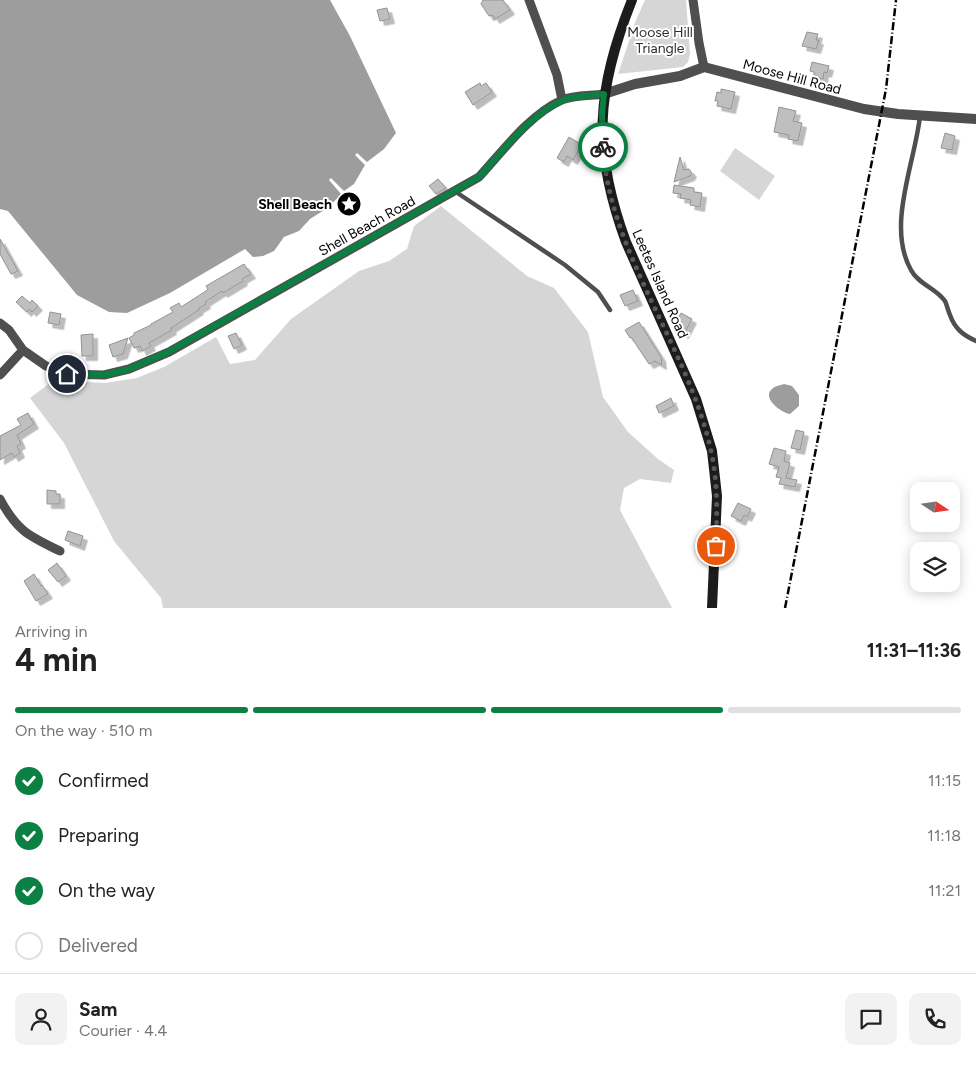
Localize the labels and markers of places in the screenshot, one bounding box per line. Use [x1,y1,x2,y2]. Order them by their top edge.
place icon: Shell Beach [336,191,362,217]
place label: Shell Beach [258,196,332,213]
pin [46,353,88,395]
pin [695,525,737,567]

